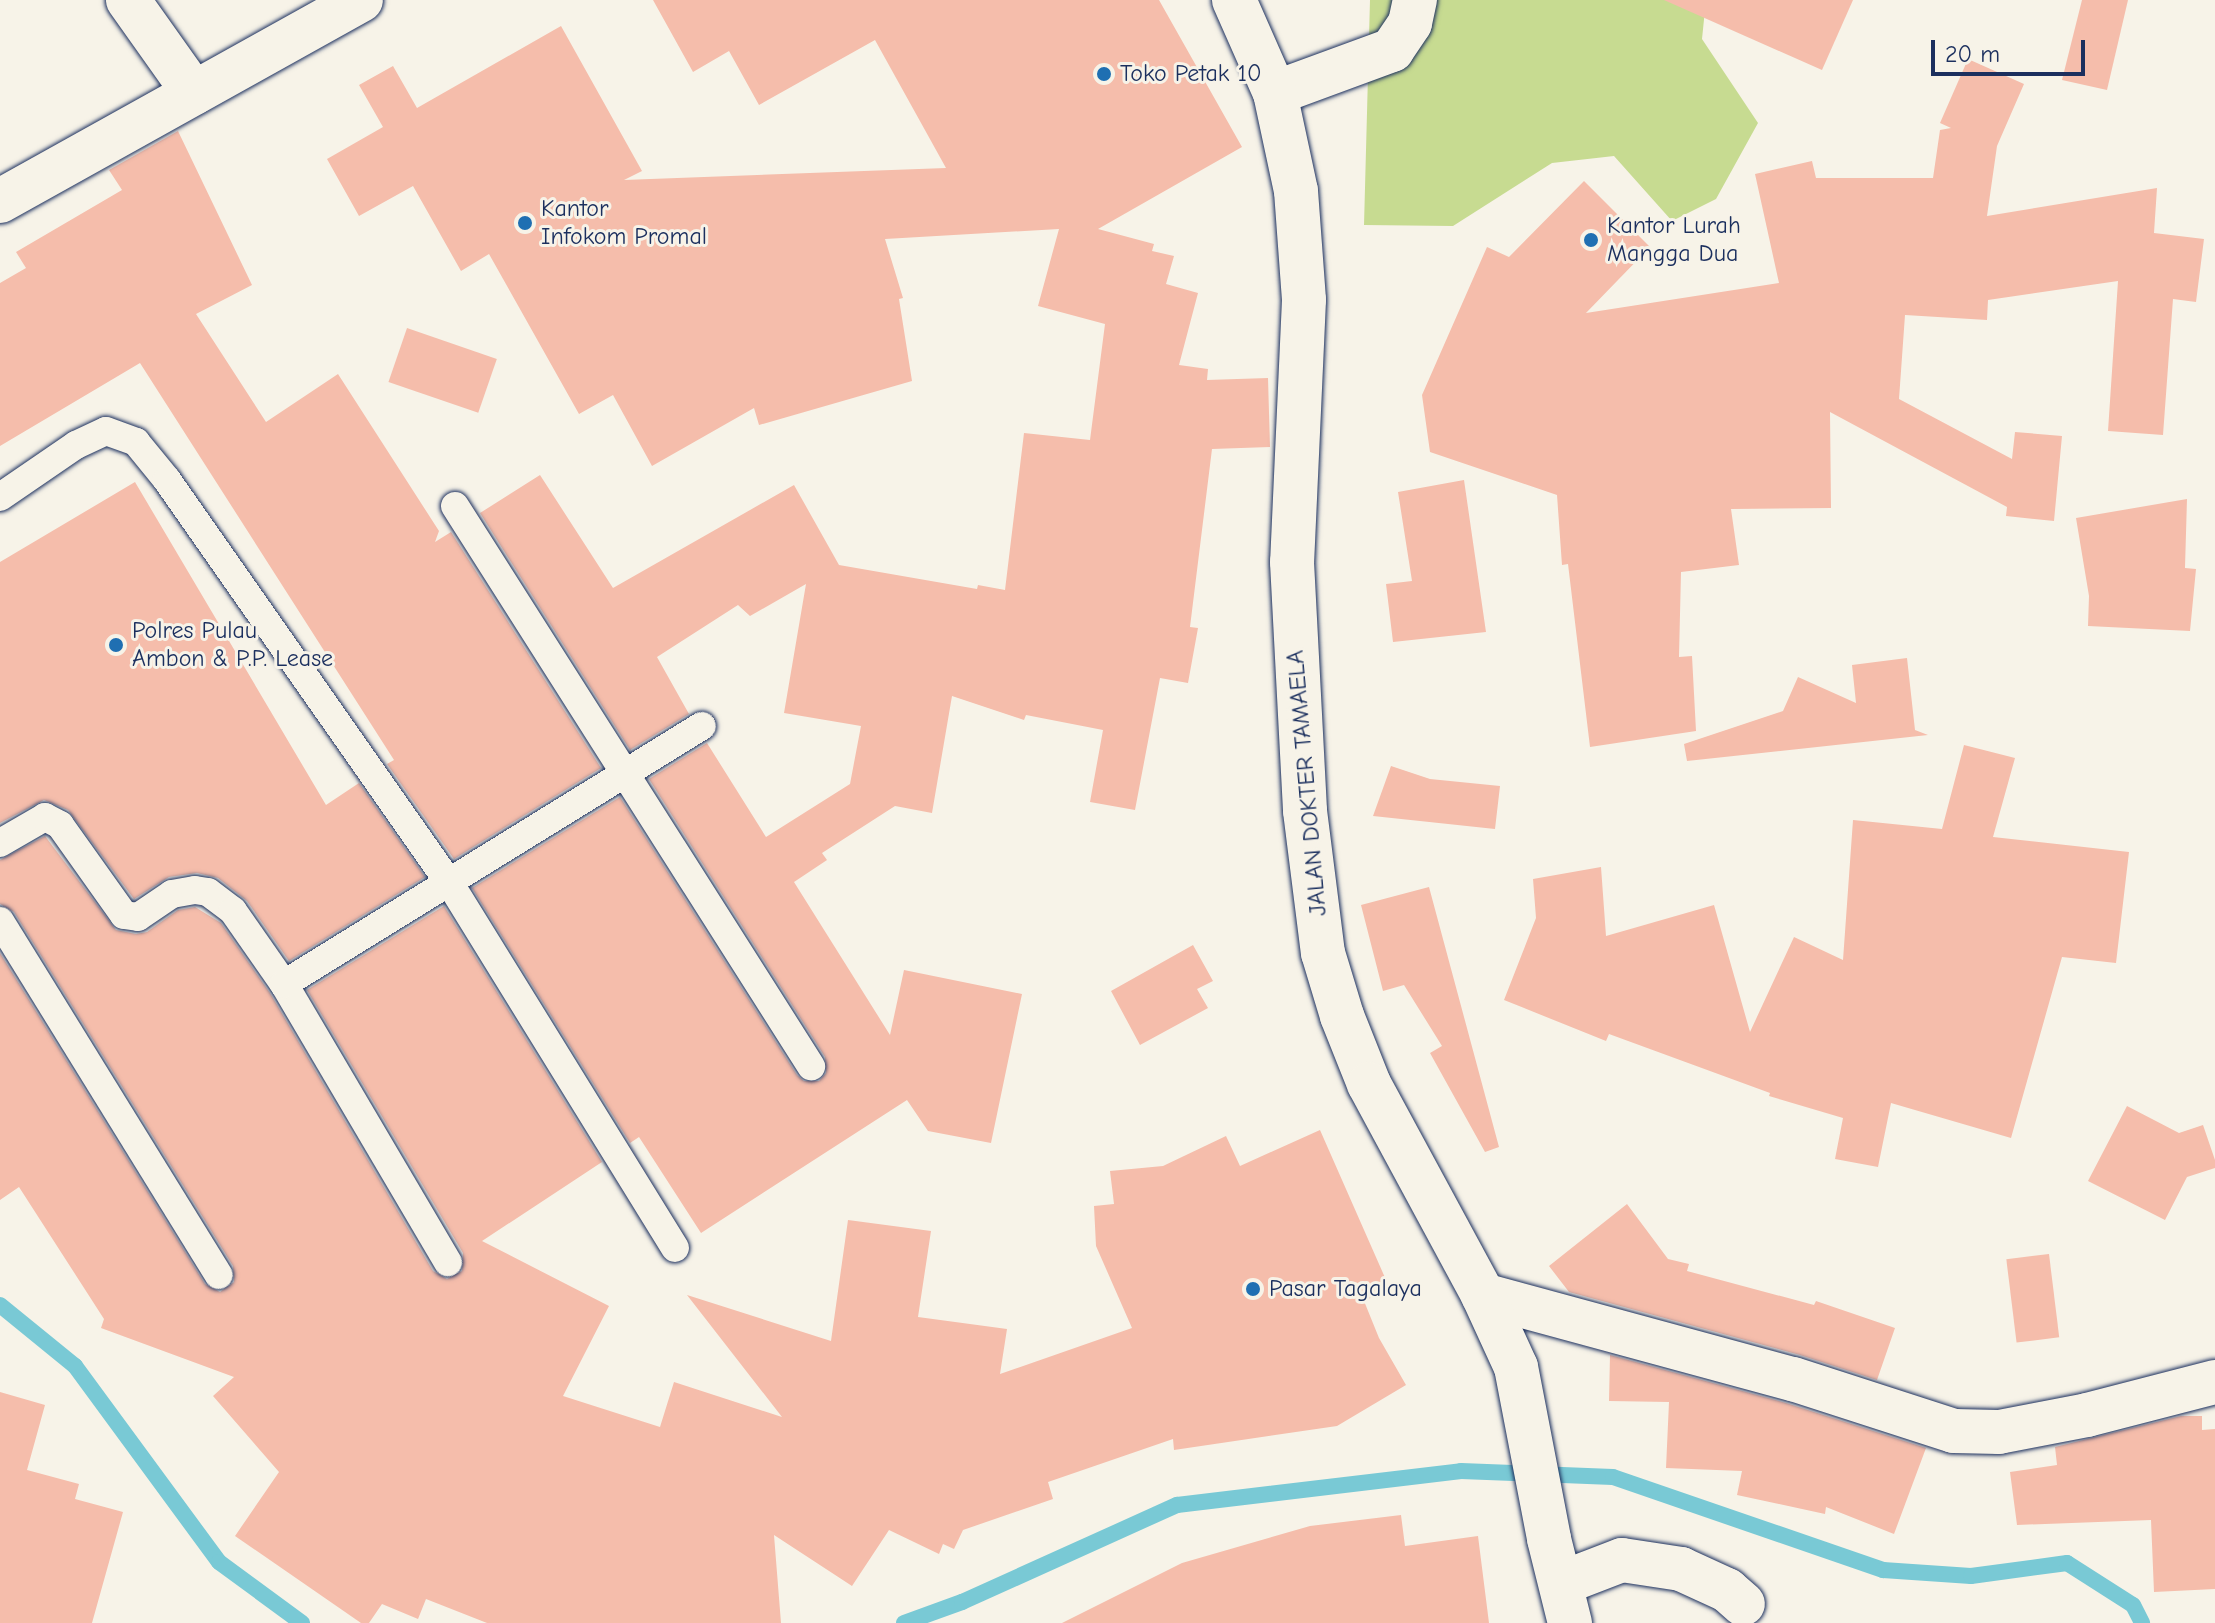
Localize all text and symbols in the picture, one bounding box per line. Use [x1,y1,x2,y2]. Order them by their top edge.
scale bar [1935,24,2089,74]
text: 20 m [1945,40,2000,68]
place label: Toko Petak 10 [1120,60,1262,88]
marker: Toko Petak 10 [1095,65,1113,83]
place label: Kantor Infokom Promal [541,195,707,251]
place label: Kantor Lurah Mangga Dua [1607,212,1741,268]
marker: Kantor Infokom Promal [516,214,534,232]
marker: Kantor Lurah Mangga Dua [1582,231,1600,249]
place label: Polres Pulau Ambon & P.P. Lease [132,617,333,673]
marker: Polres Pulau Ambon & P.P. Lease [107,636,125,654]
street label: JALAN DOKTER TAMAELA [1281,649,1333,917]
place label: Pasar Tagalaya [1269,1275,1422,1303]
marker: Pasar Tagalaya [1244,1280,1262,1298]

